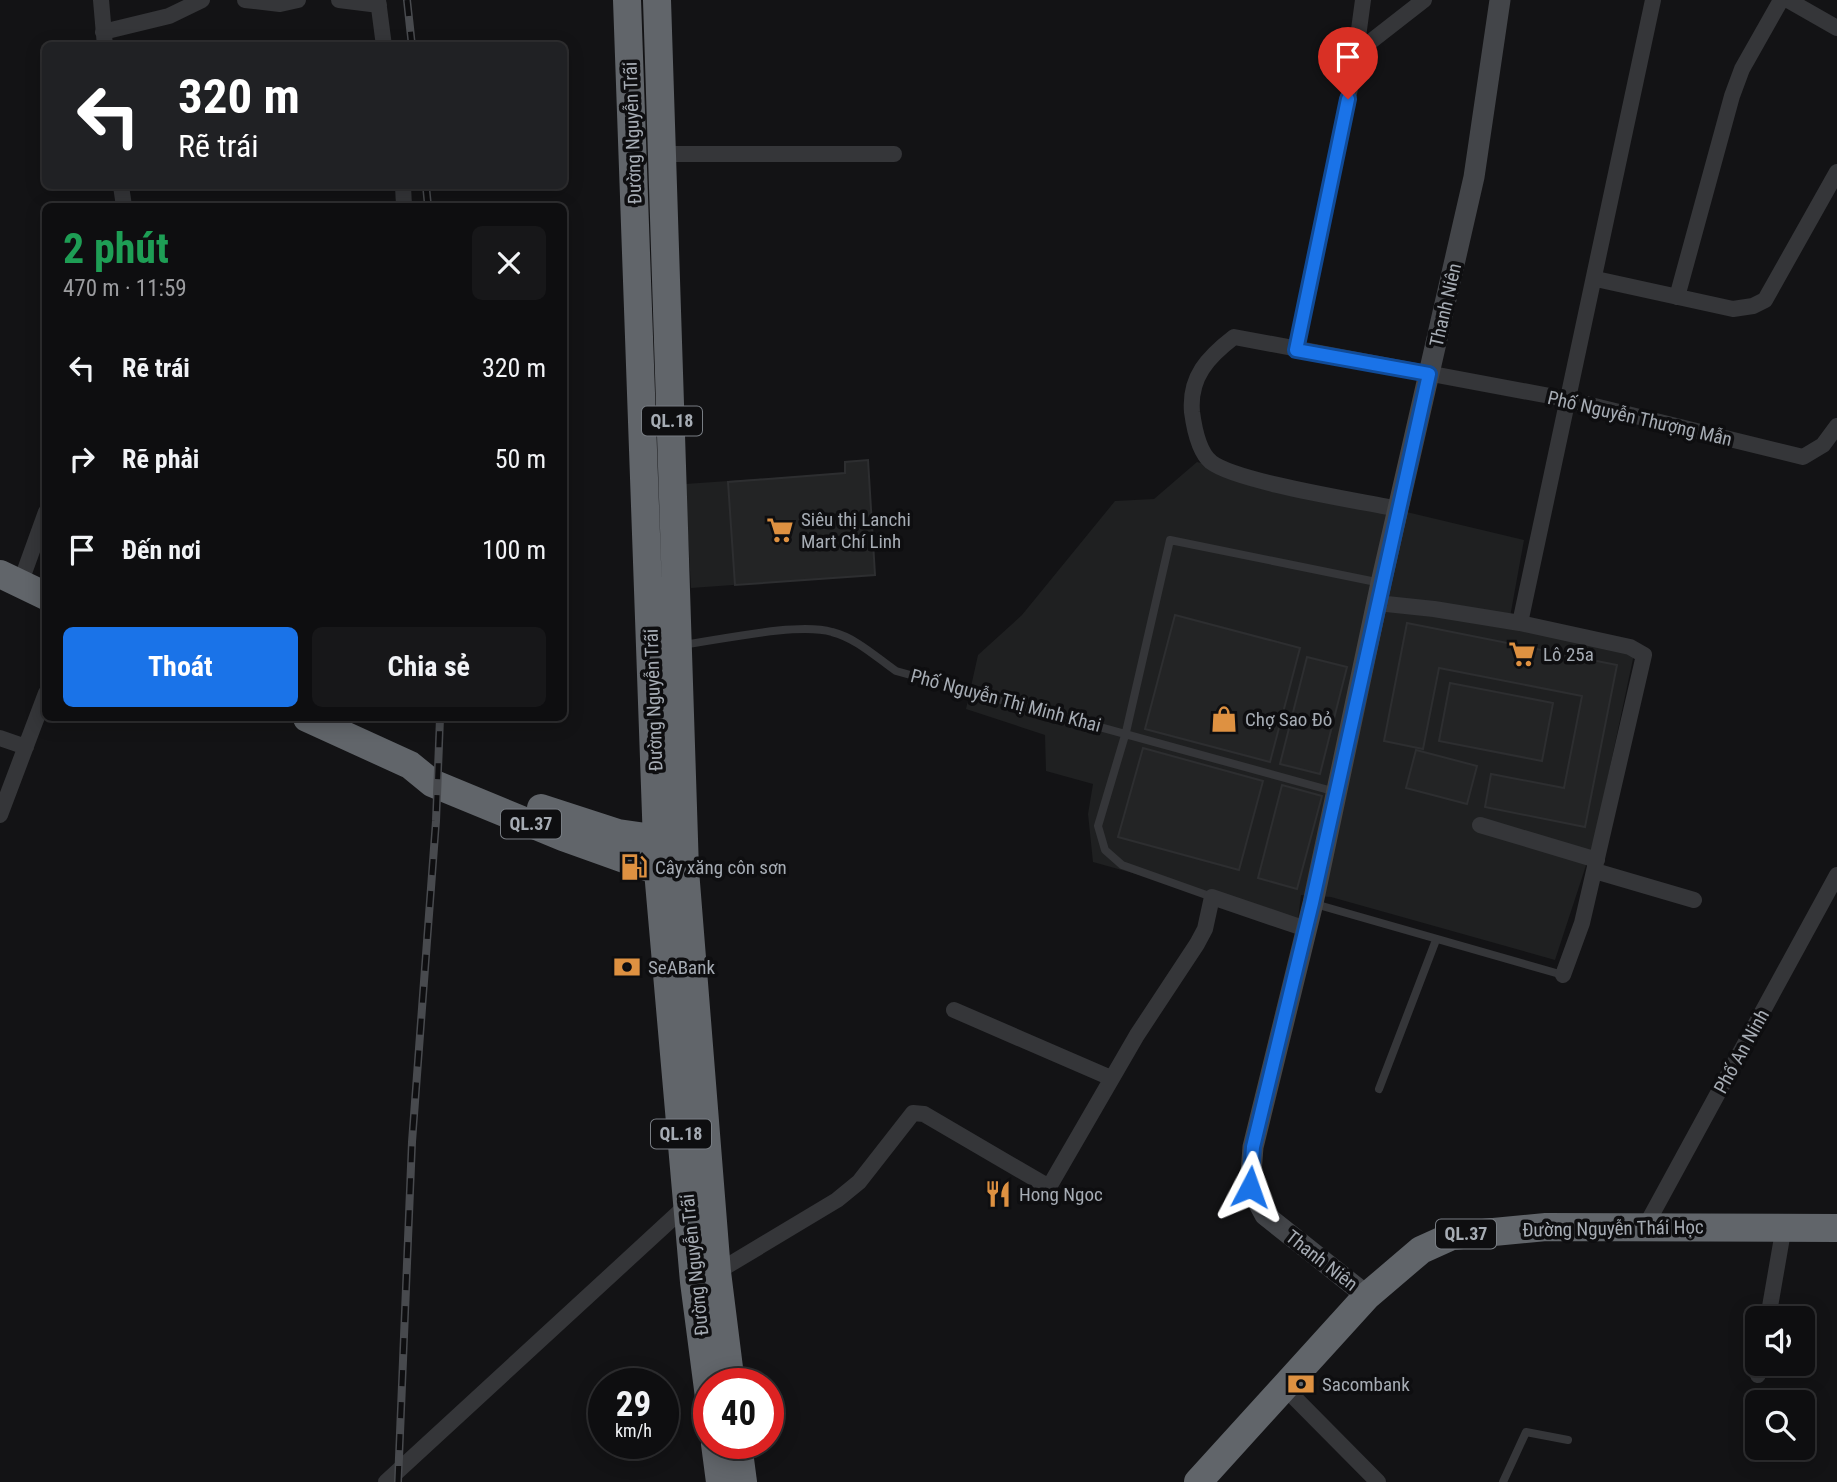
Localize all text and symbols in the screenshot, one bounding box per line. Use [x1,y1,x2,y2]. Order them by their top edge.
pin [1318,27,1378,99]
icon: arrive [1329,38,1367,76]
street label: Đường Nguyễn Trãi [619,61,646,205]
text: 320 m [178,68,300,125]
icon: left [63,70,154,161]
text: Rẽ trái [178,127,259,165]
text: 2 phút [63,224,169,273]
button: close [472,226,546,300]
street label: Thanh Niên [1425,261,1466,349]
text: 470 m · 11:59 [63,275,187,302]
icon: left [63,349,101,387]
text: Rẽ trái [122,353,190,383]
text: 320 m [482,353,546,383]
street label: Phố Nguyễn Thượng Mẫn [1545,386,1734,451]
road number: QL.18 [642,407,702,436]
icon: right [63,440,101,478]
text: Rẽ phải [122,444,199,474]
text: 50 m [495,444,546,474]
place label: Siêu thị Lanchi Mart Chí Linh [801,508,911,553]
supermarket icon: Siêu thị Lanchi Mart Chí Linh [765,515,795,545]
icon: arrive [63,531,101,569]
text: Đến nơi [122,535,201,565]
text: 100 m [482,535,546,565]
button: Thoát [63,627,298,707]
button: Chia sẻ [312,627,546,707]
street label: Đường Nguyễn Trãi [640,628,667,772]
supermarket icon: Lô 25a [1507,639,1537,669]
place label: Lô 25a [1543,643,1594,666]
street label: Phố Nguyễn Thị Minh Khai [908,664,1104,737]
shop icon: Chợ Sao Đỏ [1209,704,1239,734]
place label: Chợ Sao Đỏ [1245,708,1332,731]
road number: QL.37 [501,810,561,838]
fuel station icon: Cây xăng côn sơn [619,852,649,882]
place label: Cây xăng côn sơn [655,856,787,879]
bank icon: SeABank [612,952,642,982]
place label: SeABank [648,956,715,979]
street label: Phố An Ninh [1709,1005,1774,1097]
road number: QL.18 [651,1120,711,1148]
position arrow [1213,1150,1287,1224]
restaurant icon: Hong Ngoc [983,1179,1013,1209]
place label: Hong Ngoc [1019,1183,1103,1206]
street label: Đường Nguyễn Trãi [676,1193,713,1337]
street label: Đường Nguyễn Thái Học [1522,1215,1704,1242]
road number: QL.37 [1436,1219,1496,1248]
street label: Thanh Niên [1281,1225,1362,1296]
map controls [1745,1306,1815,1460]
button: sound [1745,1306,1815,1376]
speed limit sign: 40 [693,1368,784,1459]
bank icon: Sacombank [1286,1369,1316,1399]
place label: Sacombank [1322,1373,1410,1396]
text: 29 [616,1384,651,1425]
button: search [1745,1390,1815,1460]
text: km/h [615,1420,652,1441]

